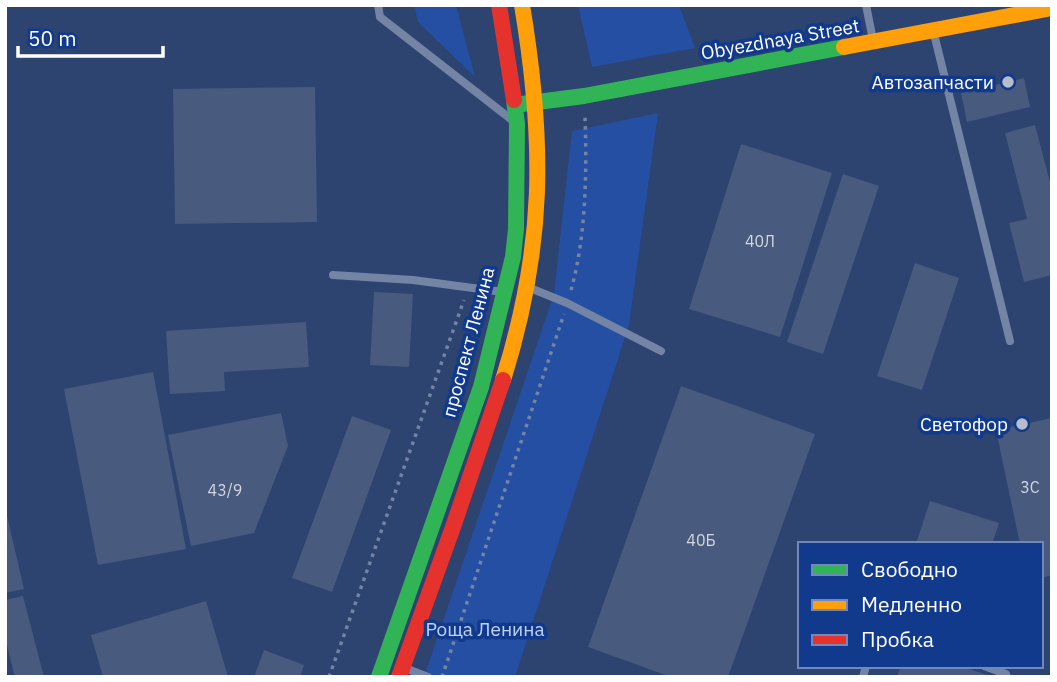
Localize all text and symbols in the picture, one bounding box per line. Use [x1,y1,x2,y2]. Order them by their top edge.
street label: Obyezdnaya Street [699,13,861,65]
scale bar [18,14,163,58]
text: 50 m [28,24,77,52]
place label: Автозапчасти [872,70,994,94]
marker: Автозапчасти [1000,74,1016,90]
house number: 40Л [745,231,775,251]
street label: проспект Ленина [436,264,500,420]
place label: Светофор [920,412,1008,436]
marker: Светофор [1014,416,1030,432]
house number: 3С [1020,477,1040,497]
house number: 43/9 [208,480,242,500]
house number: 40Б [686,530,716,550]
legend [798,542,1043,668]
text: Свободно [861,555,958,583]
text: Медленно [861,590,962,618]
park label: Роща Ленина [425,617,545,641]
text: Пробка [861,625,934,653]

